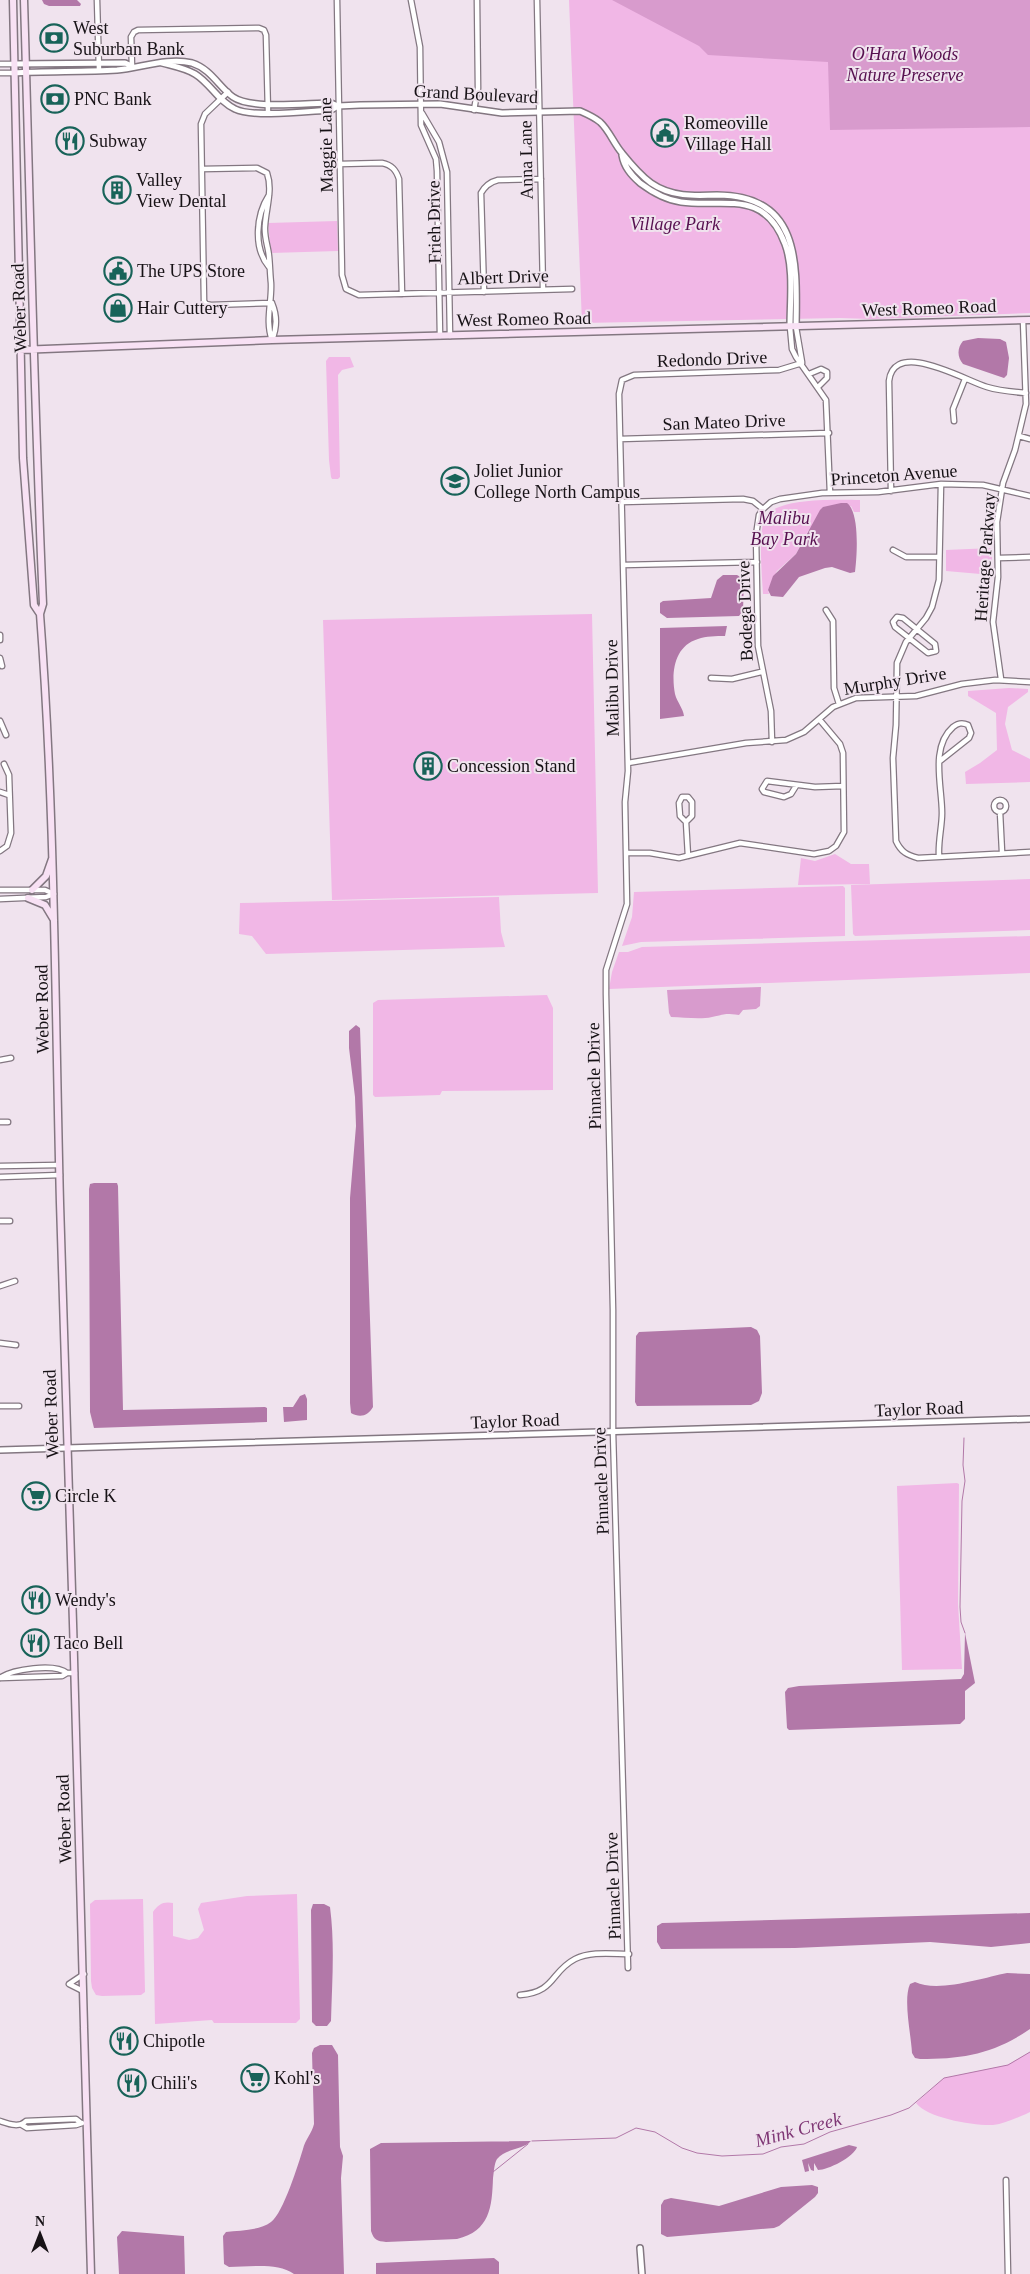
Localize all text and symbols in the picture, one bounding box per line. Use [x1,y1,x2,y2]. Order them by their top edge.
place label: West Suburban Bank [73,18,185,59]
bank icon: West Suburban Bank [39,23,69,53]
park label: O'Hara Woods Nature Preserve [845,44,964,85]
street label: Grand Boulevard [413,81,539,107]
bank icon: PNC Bank [40,84,70,114]
place label: PNC Bank [74,89,152,109]
street label: Maggie Lane [315,97,337,193]
place label: Romeoville Village Hall [684,113,771,154]
public building icon: Romeoville Village Hall [650,118,680,148]
street label: Anna Lane [515,120,537,200]
restaurant icon: Subway [55,126,85,156]
place label: Subway [89,131,147,151]
place label: Valley View Dental [136,170,226,211]
building icon: Valley View Dental [102,175,132,205]
street label: Frieh Drive [423,180,445,264]
park label: Village Park [630,214,721,234]
public building icon: The UPS Store [103,256,133,286]
place label: The UPS Store [137,261,245,281]
street label: Weber Road [7,263,31,353]
street label: Albert Drive [457,265,549,289]
shop icon: Hair Cuttery [103,293,133,323]
street label: West Romeo Road [861,296,997,320]
place label: Hair Cuttery [137,298,227,318]
street label: West Romeo Road [457,308,591,330]
street label: Redondo Drive [656,347,768,371]
street label: San Mateo Drive [662,410,786,434]
place label: Joliet Junior College North Campus [474,461,640,502]
street label: Princeton Avenue [830,461,958,489]
school or university icon: Joliet Junior College North Campus [440,466,470,496]
street label: Heritage Parkway [971,492,999,622]
park label: Malibu Bay Park [750,508,819,549]
street label: Bodega Drive [733,560,757,662]
street label: Malibu Drive [601,639,623,737]
street label: Murphy Drive [842,663,948,699]
building icon: Concession Stand [413,751,443,781]
place label: Concession Stand [447,756,576,776]
street label: Weber Road [31,964,53,1054]
street label: Pinnacle Drive [583,1022,605,1130]
street label: Weber Road [39,1369,63,1459]
street label: Taylor Road [874,1397,964,1421]
street label: Taylor Road [470,1409,560,1433]
street label: Pinnacle Drive [589,1427,613,1535]
supermarket icon: Circle K [21,1481,51,1511]
place label: Circle K [55,1486,116,1506]
restaurant icon: Wendy's [21,1585,51,1615]
place label: Wendy's [55,1590,116,1610]
restaurant icon: Taco Bell [20,1628,50,1658]
place label: Taco Bell [54,1633,123,1653]
street label: Weber Road [52,1774,76,1864]
street label: Pinnacle Drive [601,1832,625,1940]
restaurant icon: Chipotle [109,2026,139,2056]
place label: Chipotle [143,2031,205,2051]
supermarket icon: Kohl's [240,2063,270,2093]
restaurant icon: Chili's [117,2068,147,2098]
place label: Kohl's [274,2068,320,2088]
place label: Chili's [151,2073,197,2093]
water label: Mink Creek [752,2108,844,2151]
north arrow [15,2209,65,2259]
text: N [35,2214,45,2229]

